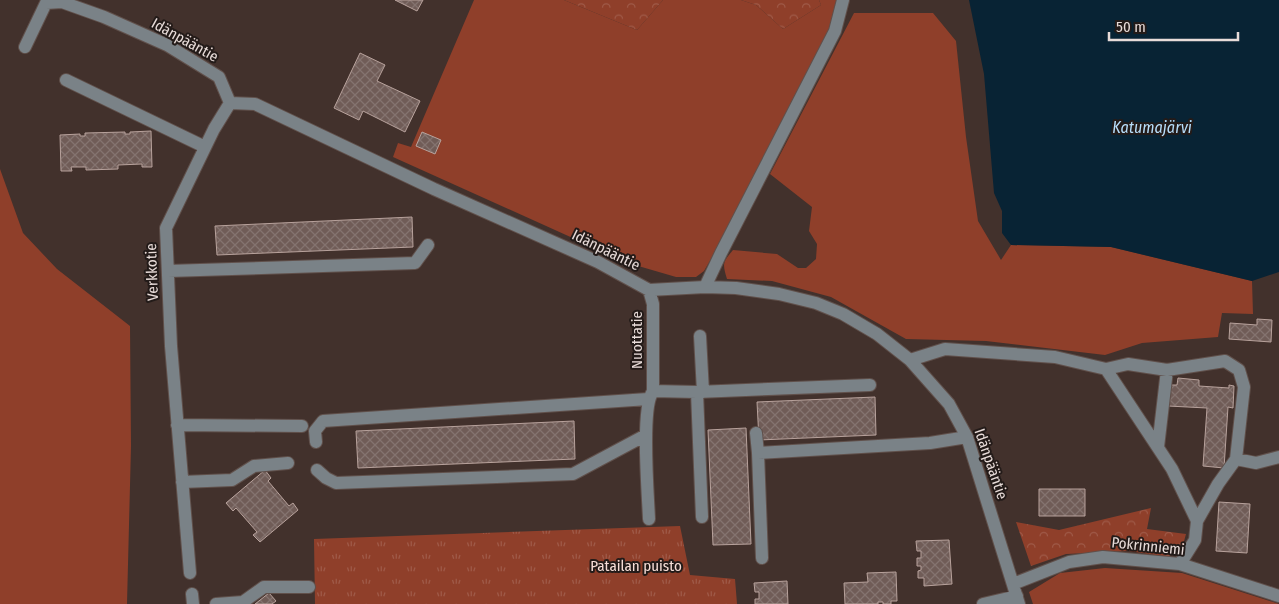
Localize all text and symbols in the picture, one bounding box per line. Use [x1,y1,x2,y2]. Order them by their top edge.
scale bar [1109,10,1238,42]
street label: Idänpääntie [148,14,222,66]
text: 50 m [1116,18,1146,36]
water label: Katumajärvi [1112,118,1192,137]
street label: Idänpääntie [569,226,643,274]
street label: Verkkotie [142,243,162,301]
street label: Nuottatie [628,311,646,369]
street label: Idänpääntie [970,426,1012,502]
street label: Pokrinniemi [1110,533,1186,559]
park label: Patailan puisto [590,557,682,575]

